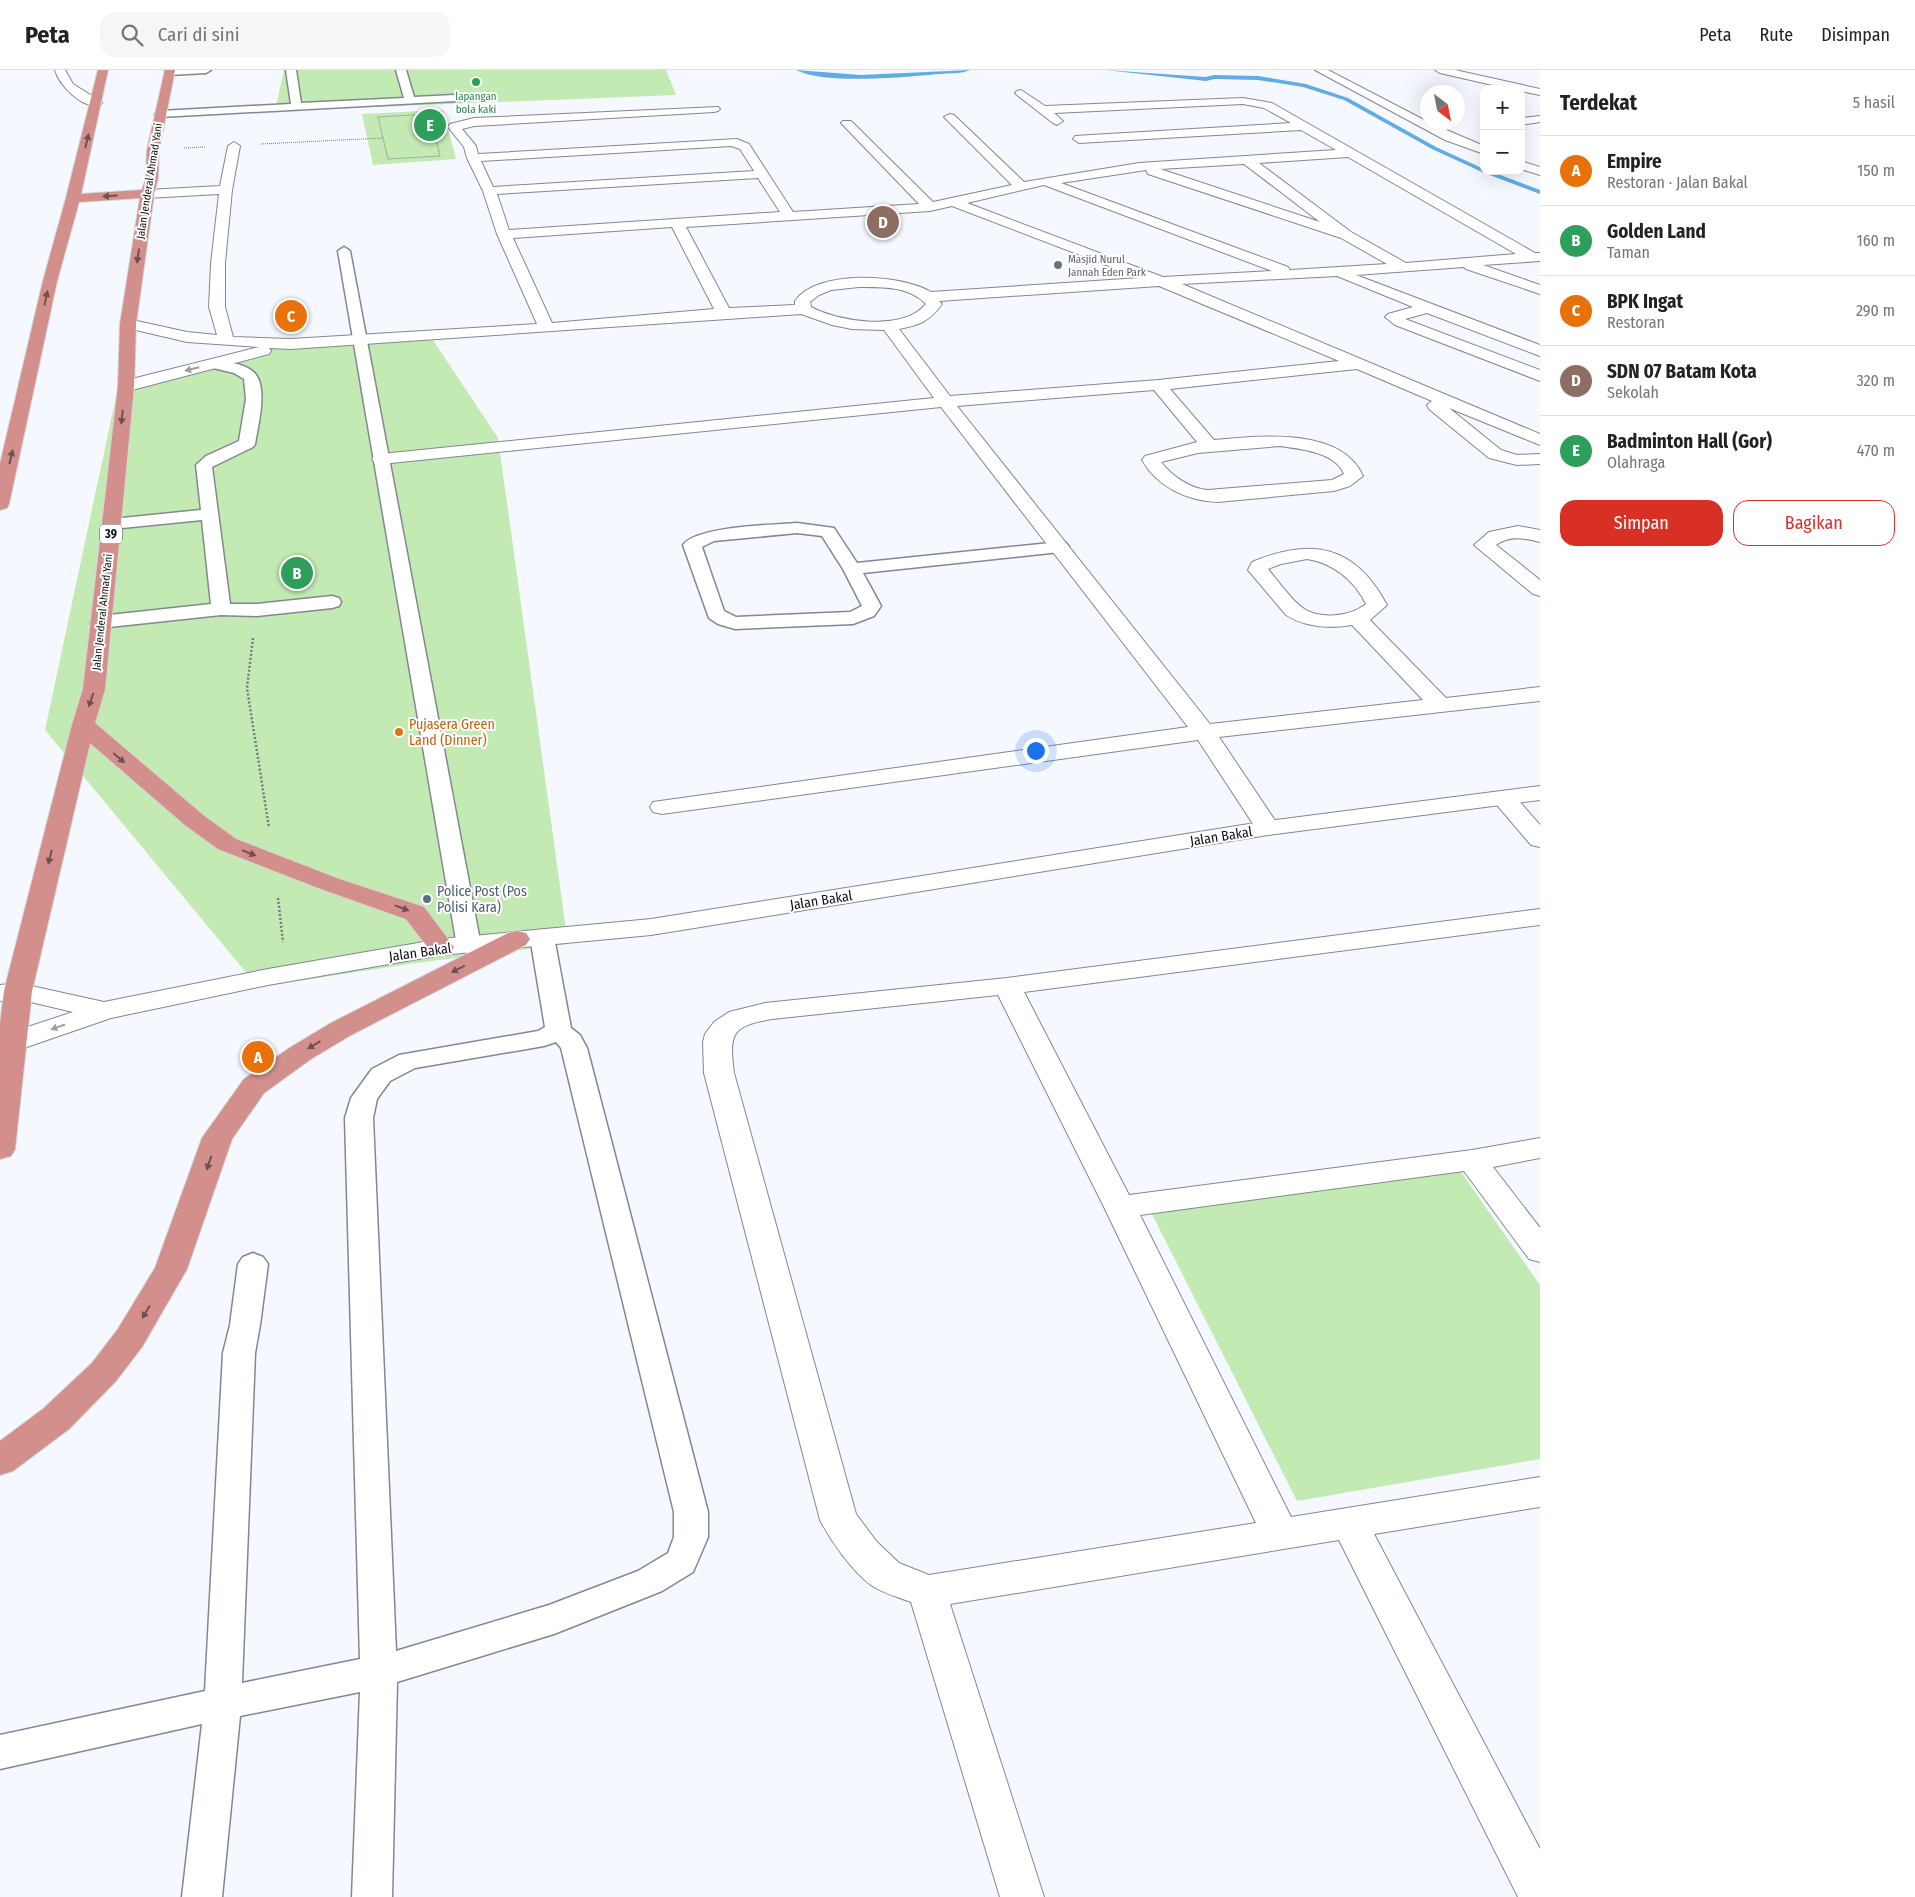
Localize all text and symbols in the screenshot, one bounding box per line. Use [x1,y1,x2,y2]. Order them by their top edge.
search box [100,12,450,57]
text: Peta [25,21,70,49]
icon: search [118,21,146,49]
text: Cari di sini [158,23,239,46]
text: Peta [1699,24,1731,46]
text: Rute [1759,24,1793,46]
text: Disimpan [1821,24,1890,46]
marker: lapangan bola kaki [470,76,482,88]
north arrow [1420,85,1465,130]
map controls [1480,85,1525,175]
button: + [1480,85,1525,130]
place label: lapangan bola kaki [455,90,497,116]
text: Terdekat [1560,90,1637,116]
text: 5 hasil [1853,93,1895,112]
pin: E [414,106,446,144]
street label: Jalan Jenderal Ahmad Yani [134,122,165,240]
button: − [1480,130,1525,175]
one-way arrow [83,133,91,148]
text: Empire [1607,150,1662,173]
text: A [1572,161,1580,180]
text: 150 m [1857,161,1895,180]
text: Restoran · Jalan Bakal [1607,173,1748,192]
one-way arrow [102,193,118,201]
pin: D [867,203,899,241]
text: Golden Land [1607,220,1706,243]
text: B [1572,231,1580,250]
text: 160 m [1856,231,1895,250]
text: Taman [1607,243,1650,262]
one-way arrow [134,248,142,264]
place label: Masjid Nurul Jannah Eden Park [1068,253,1147,279]
marker: Masjid Nurul Jannah Eden Park [1052,259,1064,271]
one-way arrow [42,290,50,305]
text: BPK Ingat [1607,290,1683,313]
pin: C [275,297,307,335]
text: C [1572,301,1580,320]
text: 290 m [1856,301,1895,320]
text: Restoran [1607,313,1665,332]
text: SDN 07 Batam Kota [1607,360,1757,383]
one-way arrow [185,365,200,373]
text: D [1571,371,1581,390]
text: 320 m [1856,371,1895,390]
text: Sekolah [1607,383,1659,402]
one-way arrow [118,409,126,425]
text: Badminton Hall (Gor) [1607,430,1772,453]
text: E [1572,441,1580,460]
text: 470 m [1857,441,1895,460]
one-way arrow [7,449,15,464]
text: Olahraga [1607,453,1665,472]
button: Simpan [1560,500,1723,546]
button: Bagikan [1733,500,1895,546]
road number: 39 [100,524,122,544]
street label: Jalan Jenderal Ahmad Yani [90,553,115,671]
pin: B [281,554,313,592]
one-way arrow [86,693,94,708]
place label: Pujasera Green Land (Dinner) [409,716,495,749]
marker: Pujasera Green Land (Dinner) [393,726,405,738]
your location [1023,738,1049,764]
one-way arrow [112,752,125,763]
street label: Jalan Bakal [1189,823,1254,850]
one-way arrow [242,849,257,857]
one-way arrow [46,850,54,865]
place label: Police Post (Pos Polisi Kara) [437,883,527,916]
street label: Jalan Bakal [789,887,854,914]
marker: Police Post (Pos Polisi Kara) [421,893,433,905]
one-way arrow [395,904,410,912]
street label: Jalan Bakal [388,940,453,965]
one-way arrow [450,965,465,973]
one-way arrow [50,1023,65,1031]
pin: A [242,1038,274,1076]
one-way arrow [308,1041,321,1050]
one-way arrow [205,1156,213,1171]
one-way arrow [141,1305,150,1318]

